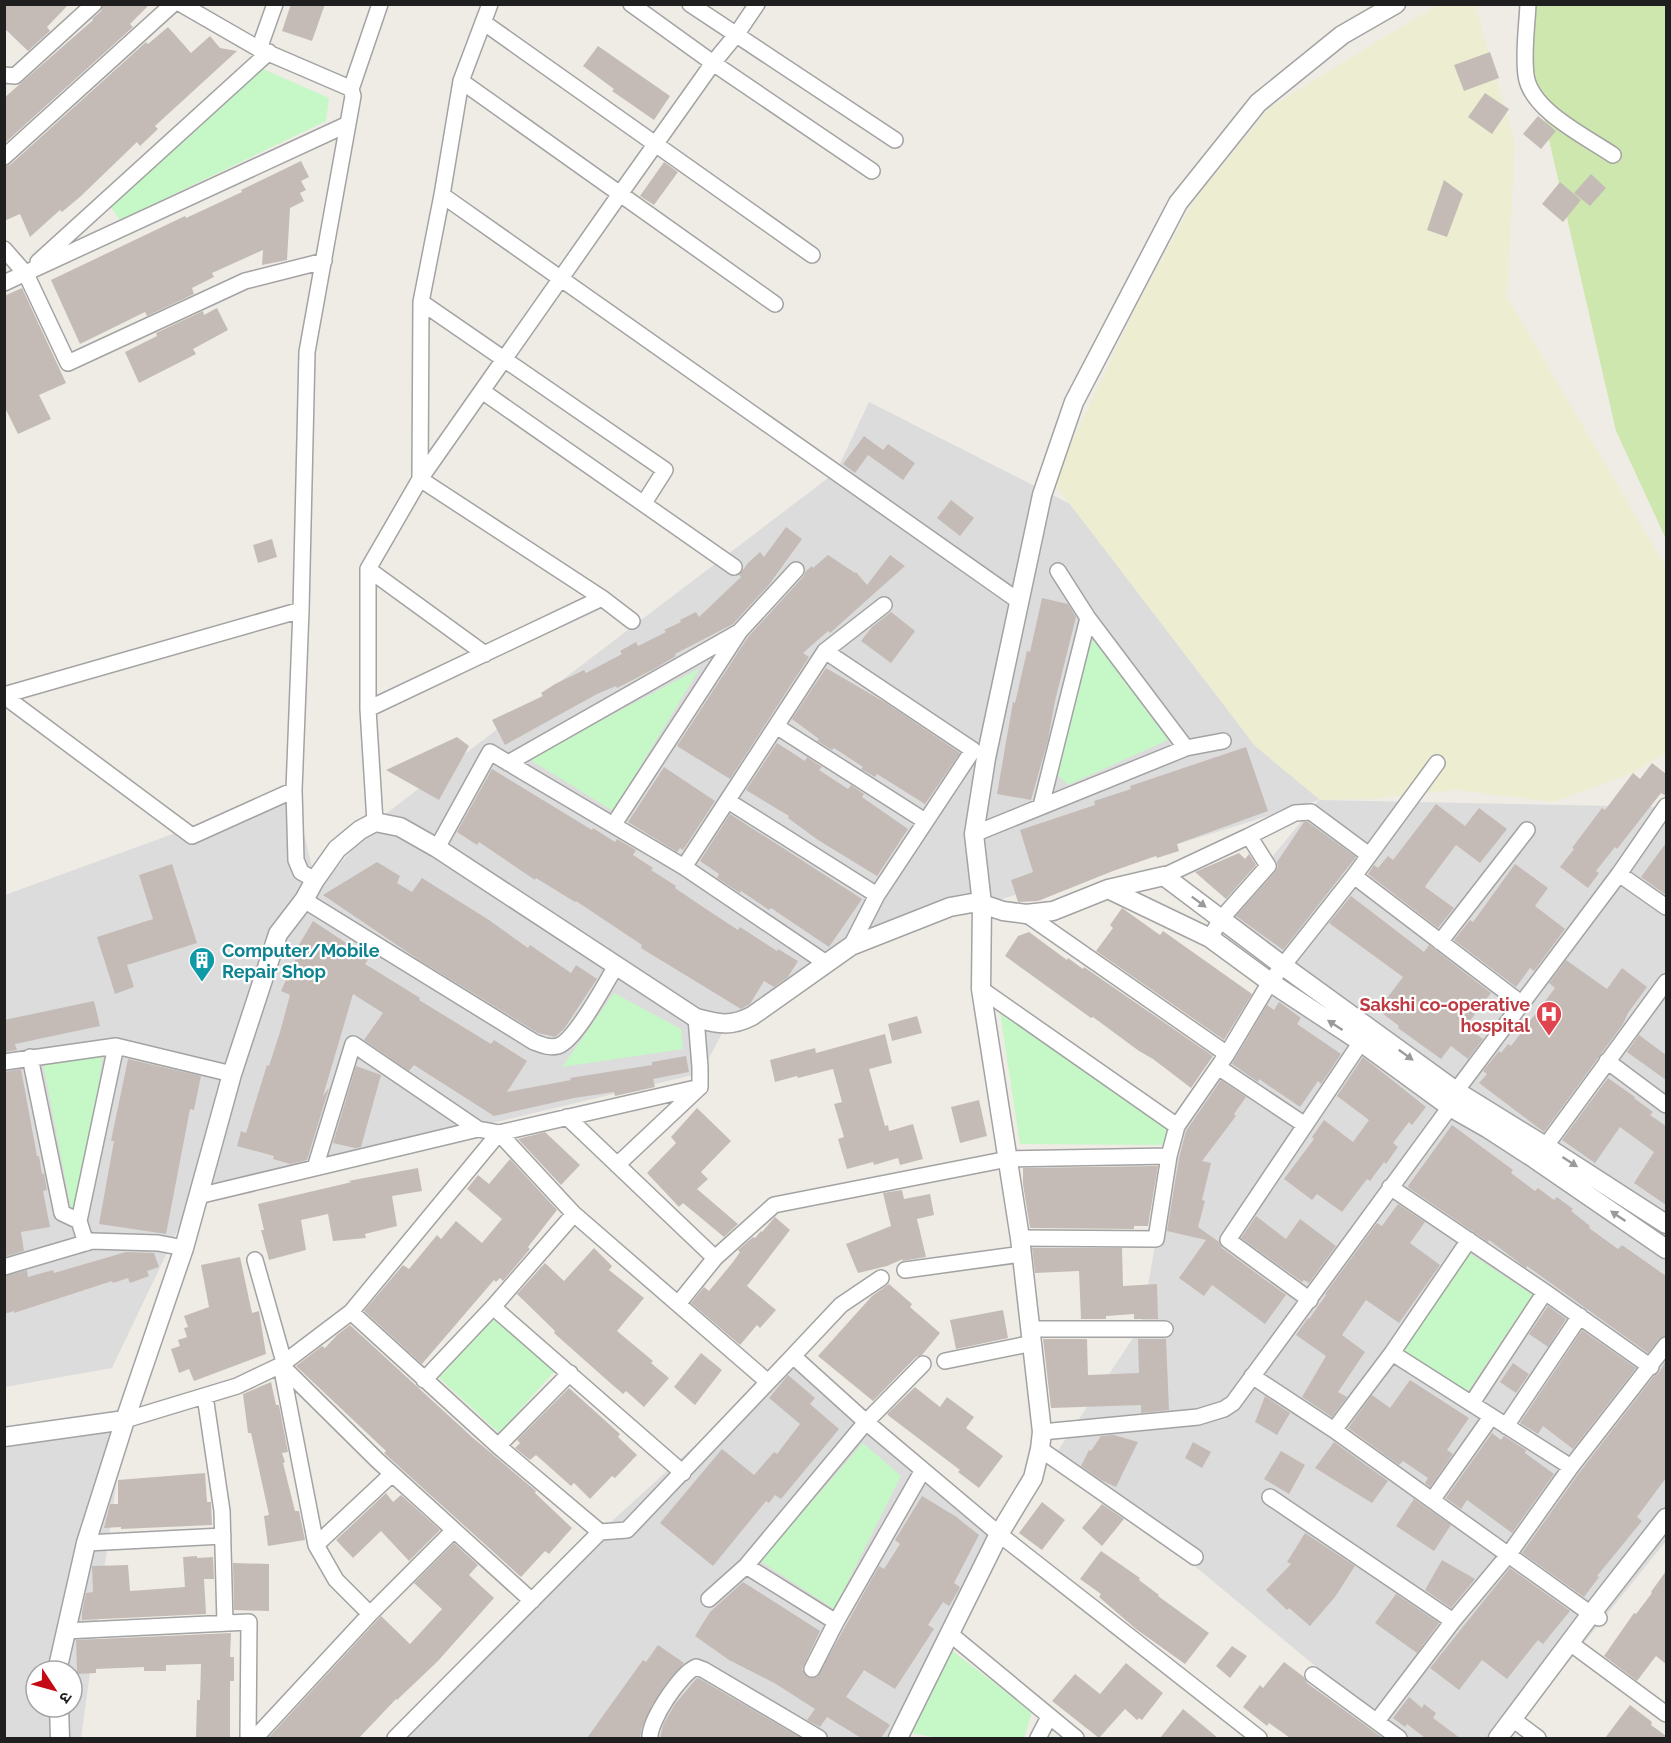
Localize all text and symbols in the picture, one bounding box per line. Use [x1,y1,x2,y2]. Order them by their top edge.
one-way arrow [1191,896,1206,908]
place label: Computer/Mobile Repair Shop [222,940,380,982]
building icon: Computer/Mobile Repair Shop [187,945,217,983]
place label: Sakshi co-operative hospital [1359,994,1530,1036]
hospital icon: Sakshi co-operative hospital [1534,999,1564,1037]
one-way arrow [1327,1019,1343,1030]
one-way arrow [1398,1049,1414,1061]
one-way arrow [1561,1156,1578,1167]
one-way arrow [1610,1211,1626,1222]
north arrow [24,1659,84,1719]
text: उ [55,1688,76,1707]

